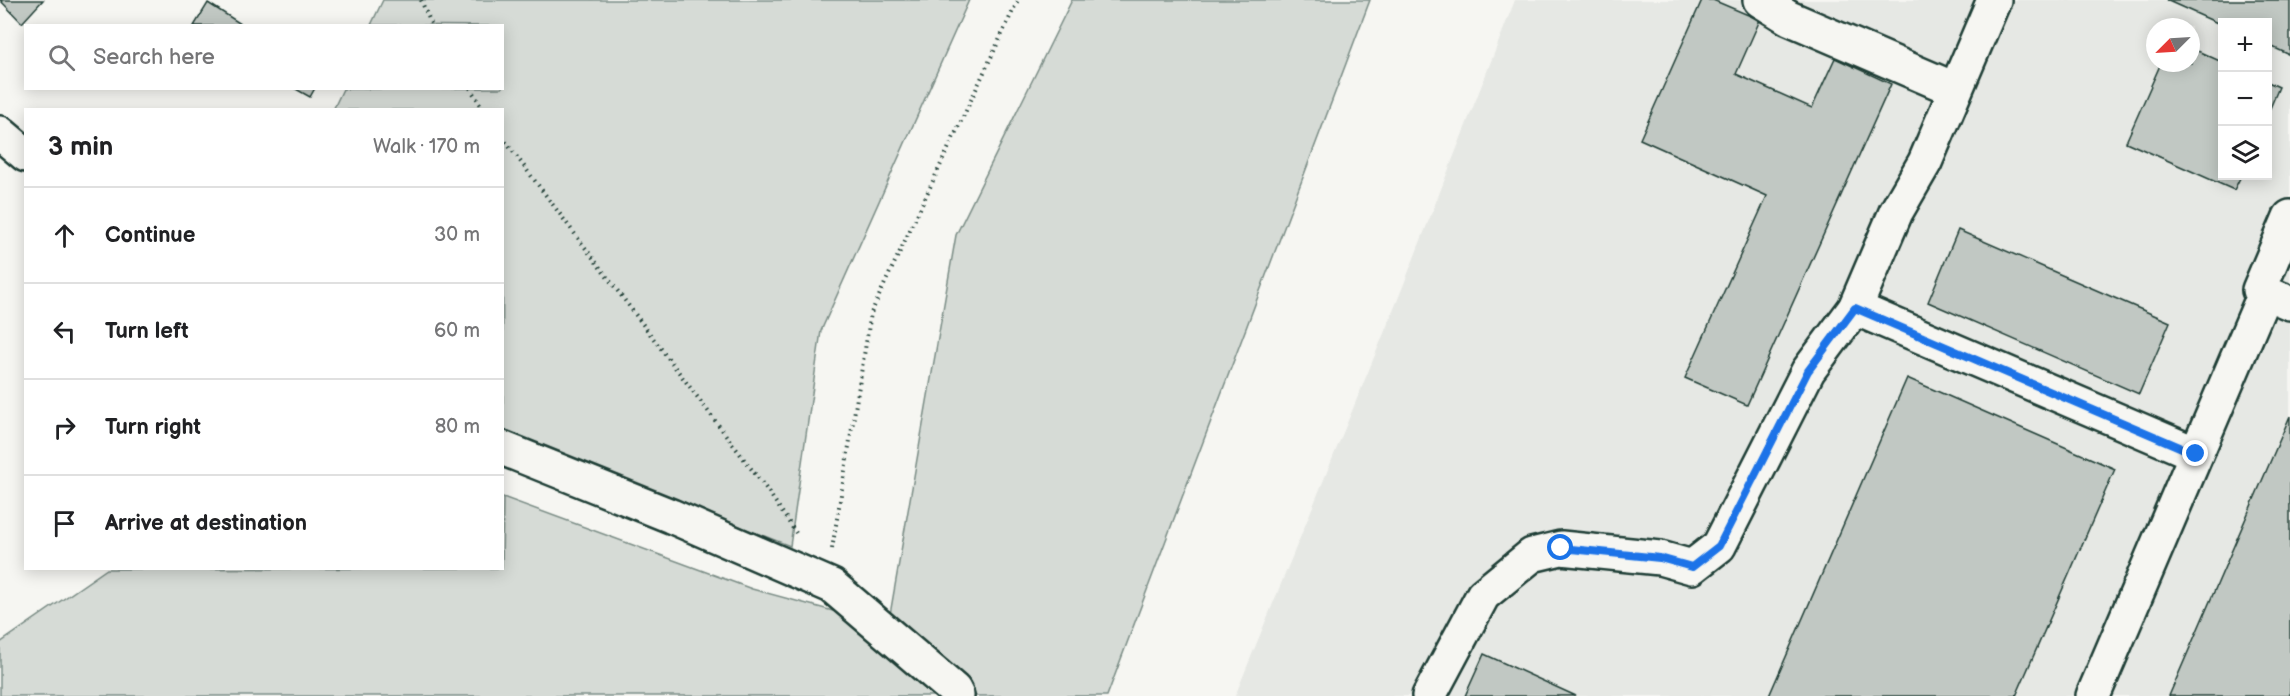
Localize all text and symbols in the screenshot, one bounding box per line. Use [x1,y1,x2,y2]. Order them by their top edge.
north arrow [2146,18,2200,72]
map controls [2218,18,2272,180]
button: + [2218,18,2272,72]
search box [24,24,504,90]
icon: search [45,41,78,74]
text: Search here [93,44,215,71]
button: − [2218,72,2272,126]
button: layers [2218,126,2272,180]
text: 3 min [48,132,113,163]
text: Walk · 170 m [373,135,480,159]
icon: ahead [48,219,81,252]
text: Continue [105,222,195,249]
text: 30 m [434,223,480,247]
icon: left [48,315,81,348]
text: Turn left [105,318,189,345]
text: 60 m [434,319,480,343]
icon: right [48,411,81,444]
text: Turn right [105,414,201,441]
text: 80 m [435,415,480,439]
route end [2182,440,2208,466]
icon: arrive [48,507,81,540]
text: Arrive at destination [105,510,307,537]
route start [1547,534,1573,560]

